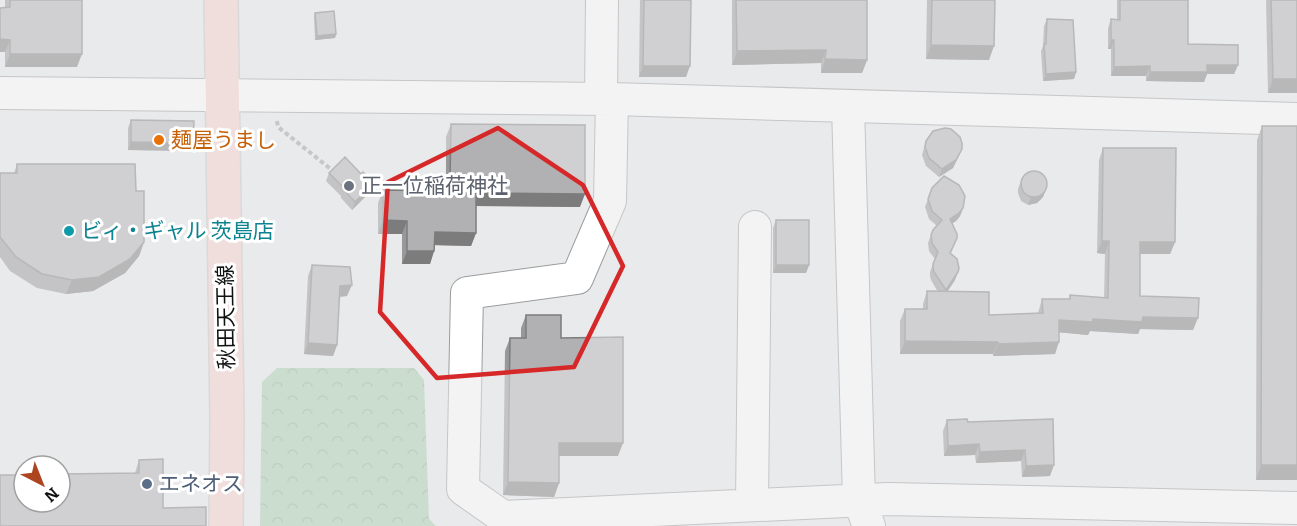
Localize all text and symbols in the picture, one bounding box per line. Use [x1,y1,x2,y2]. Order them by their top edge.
place label: 麺屋うまし [171,127,276,153]
marker: 麺屋うまし [152,133,166,147]
place label: 正一位稲荷神社 [361,173,508,199]
marker: 正一位稲荷神社 [342,179,356,193]
place label: ビィ・ギャル 茨島店 [81,218,274,244]
marker: ビィ・ギャル 茨島店 [62,224,76,238]
street label: 秋田天王線 [212,264,240,370]
north arrow [12,454,72,514]
place label: エネオス [159,471,243,497]
marker: エネオス [140,477,154,491]
text: N [41,484,63,506]

